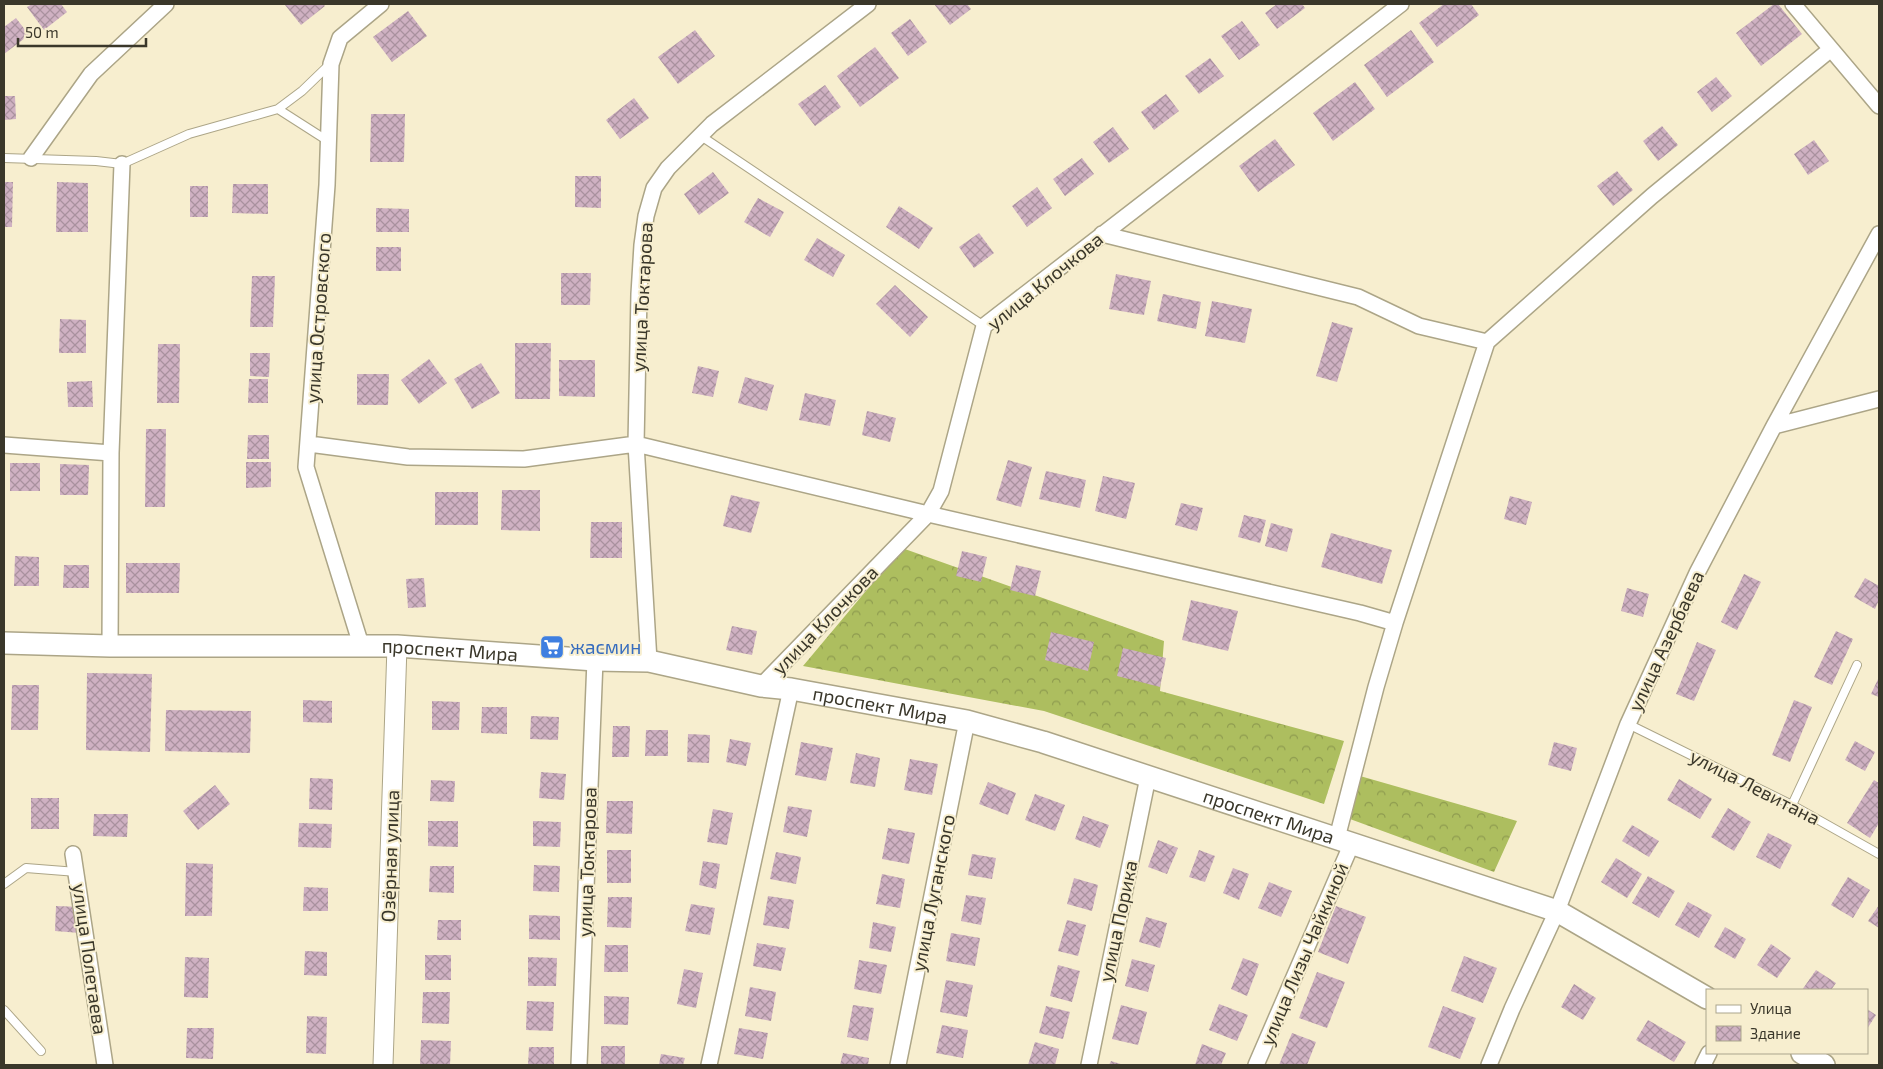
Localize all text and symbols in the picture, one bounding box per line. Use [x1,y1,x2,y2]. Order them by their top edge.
scale bar [18,15,145,47]
text: 50 m [25,23,59,41]
street label: улица Токтарова [626,221,658,373]
street label: улица Клочкова [982,227,1108,335]
street label: улица Островского [300,232,336,404]
street label: улица Клочкова [767,560,883,680]
street label: улица Азербаева [1623,567,1709,715]
street label: проспект Мира [382,634,519,666]
supermarket icon: жасмин [539,634,565,660]
place label: жасмин [570,635,641,658]
street label: проспект Мира [811,681,949,728]
street label: улица Левитана [1686,744,1824,830]
street label: проспект Мира [1201,784,1338,848]
street label: улица Токтарова [572,787,602,937]
street label: Озёрная улица [376,789,404,923]
street label: улица Луганского [906,812,960,974]
street label: улица Порика [1093,858,1143,984]
street label: улица Лизы Чайкиной [1255,859,1353,1049]
street label: улица Полетаева [68,882,112,1036]
legend [1706,989,1868,1054]
text: Улица [1750,999,1792,1017]
text: Здание [1750,1024,1801,1042]

